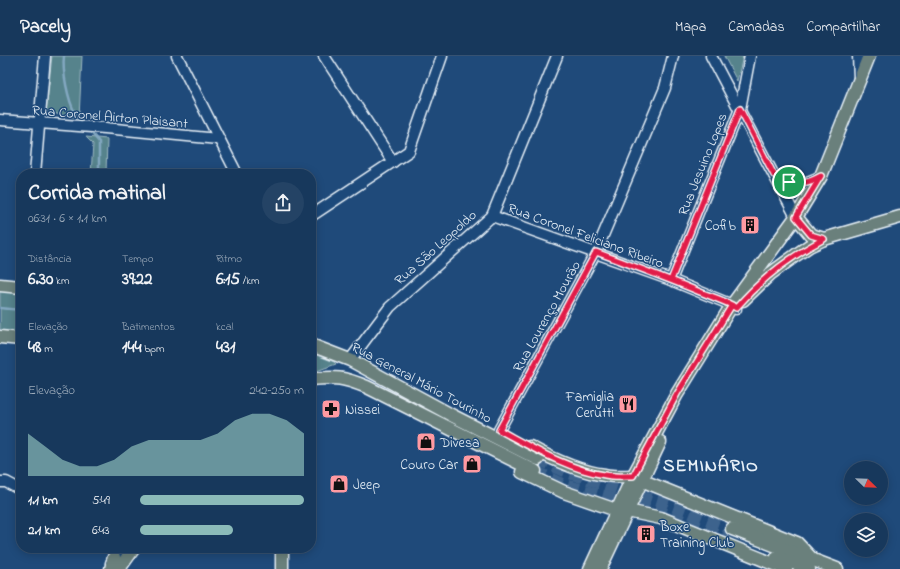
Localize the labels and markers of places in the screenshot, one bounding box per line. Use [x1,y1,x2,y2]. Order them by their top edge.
pin [772,165,806,199]
building icon: Cofib [739,214,761,236]
place label: Cofib [705,216,737,237]
place label: Famiglia Cerutti [565,387,614,424]
restaurant icon: Famiglia Cerutti [617,393,639,415]
pharmacy icon: Nissei [320,398,342,420]
place label: Nissei [345,400,380,421]
shop icon: Divesa [415,431,437,453]
place label: Divesa [439,433,480,454]
shop icon: Couro Car [461,453,483,475]
place label: Couro Car [400,455,459,476]
shop icon: Jeep [328,473,350,495]
place label: Jeep [353,475,380,496]
place label: Boxe Training Club [659,517,735,555]
building icon: Boxe Training Club [635,523,657,545]

